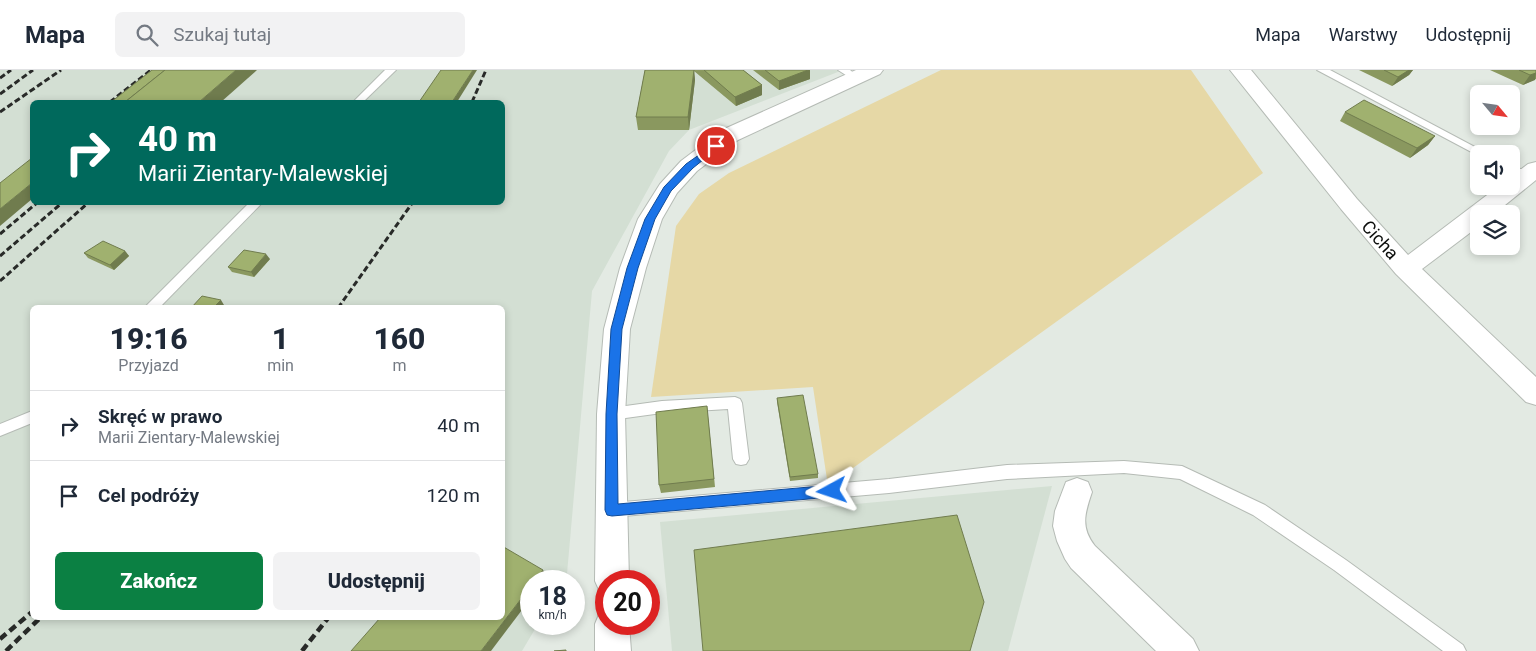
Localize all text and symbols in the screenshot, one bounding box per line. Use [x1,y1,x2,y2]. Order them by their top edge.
search box [115,12,465,57]
text: Mapa [25,21,85,49]
icon: search [133,21,161,49]
text: Szukaj tutaj [173,23,271,46]
text: Mapa [1255,24,1301,45]
text: Warstwy [1329,24,1397,45]
text: Udostępnij [1425,24,1511,45]
north arrow [1470,85,1520,135]
map controls [1470,85,1520,255]
text: 40 m [138,119,217,160]
icon: right [55,120,120,185]
pin [695,125,737,167]
icon: arrive [702,132,730,160]
button: sound [1470,145,1520,195]
text: Marii Zientary-Malewskiej [138,161,388,186]
button: layers [1470,205,1520,255]
street label: Cicha [1357,216,1403,263]
text: 19:16 [110,321,188,356]
text: 1 [272,321,289,356]
text: 160 [373,321,425,356]
text: Przyjazd [118,356,179,375]
text: min [267,356,294,375]
text: m [392,356,406,375]
text: Skręć w prawo [98,405,222,428]
icon: right [55,412,83,440]
text: 40 m [437,414,480,437]
text: Marii Zientary-Malewskiej [98,428,280,447]
position arrow [805,464,857,516]
icon: arrive [55,482,83,510]
text: Cel podróży [98,484,199,507]
text: 120 m [427,484,480,507]
button: Zakończ [55,552,263,610]
button: Udostępnij [273,552,480,610]
speed limit sign: 20 [595,570,660,635]
text: 18 [538,582,567,611]
text: km/h [538,608,567,622]

